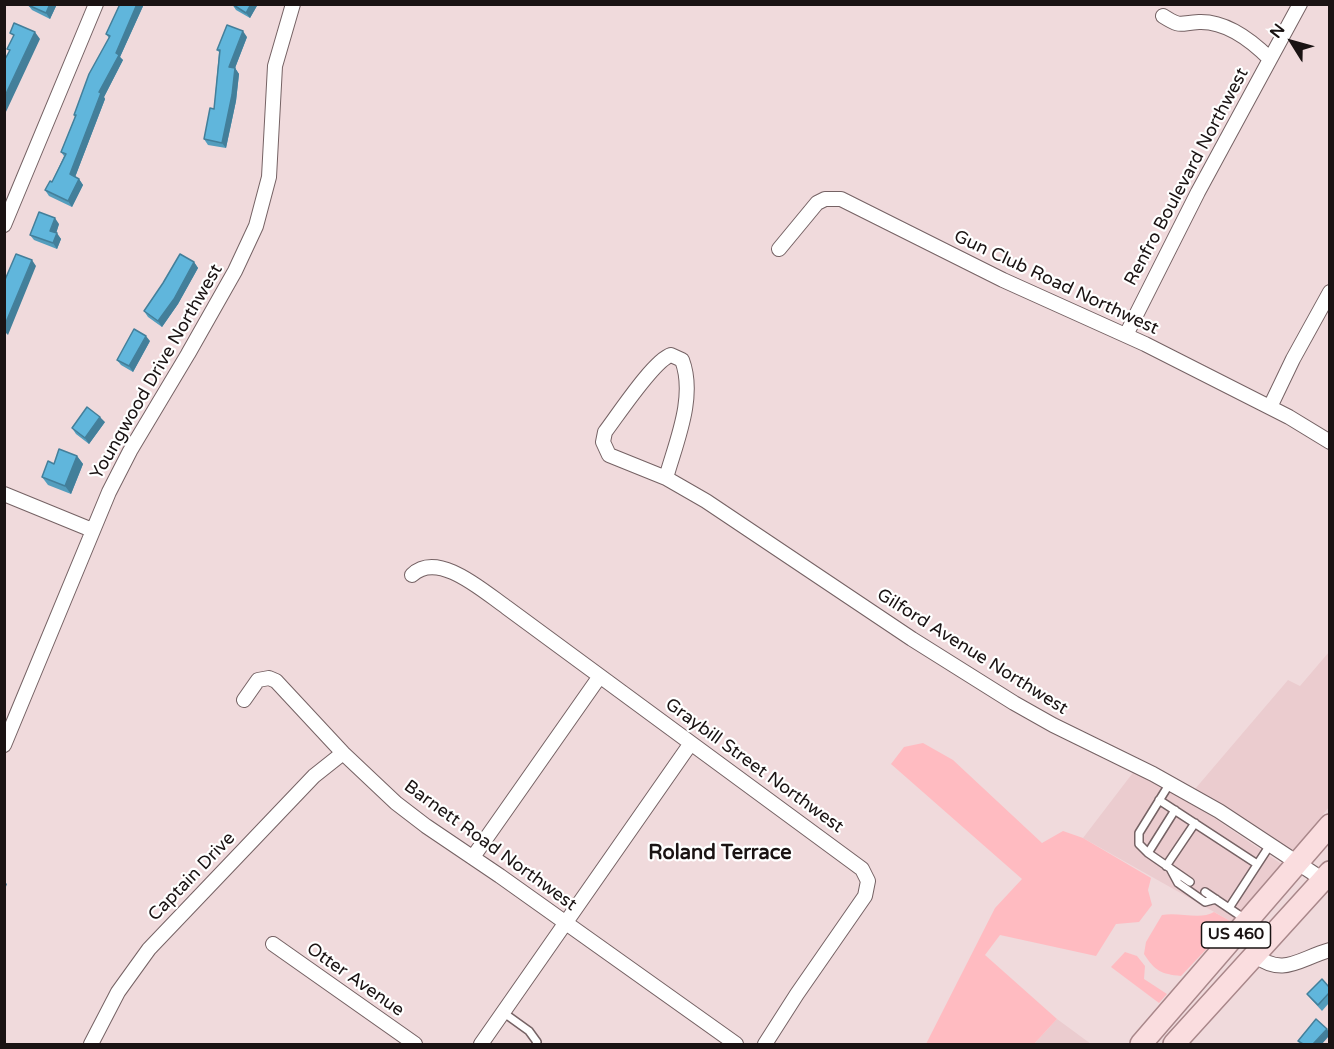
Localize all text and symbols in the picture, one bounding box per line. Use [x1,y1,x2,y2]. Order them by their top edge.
north arrow [1262,12,1322,72]
text: N [1266,20,1289,42]
street label: Renfro Boulevard Northwest [1120,64,1254,290]
street label: Gun Club Road Northwest [950,226,1162,340]
street label: Youngwood Drive Northwest [86,261,228,483]
street label: Gilford Avenue Northwest [873,584,1071,720]
street label: Graybill Street Northwest [661,694,847,838]
street label: Barnett Road Northwest [399,776,581,916]
street label: Captain Drive [144,828,240,926]
district label: Roland Terrace [648,842,792,866]
road number: US 460 [1202,922,1270,948]
street label: Otter Avenue [302,938,408,1022]

